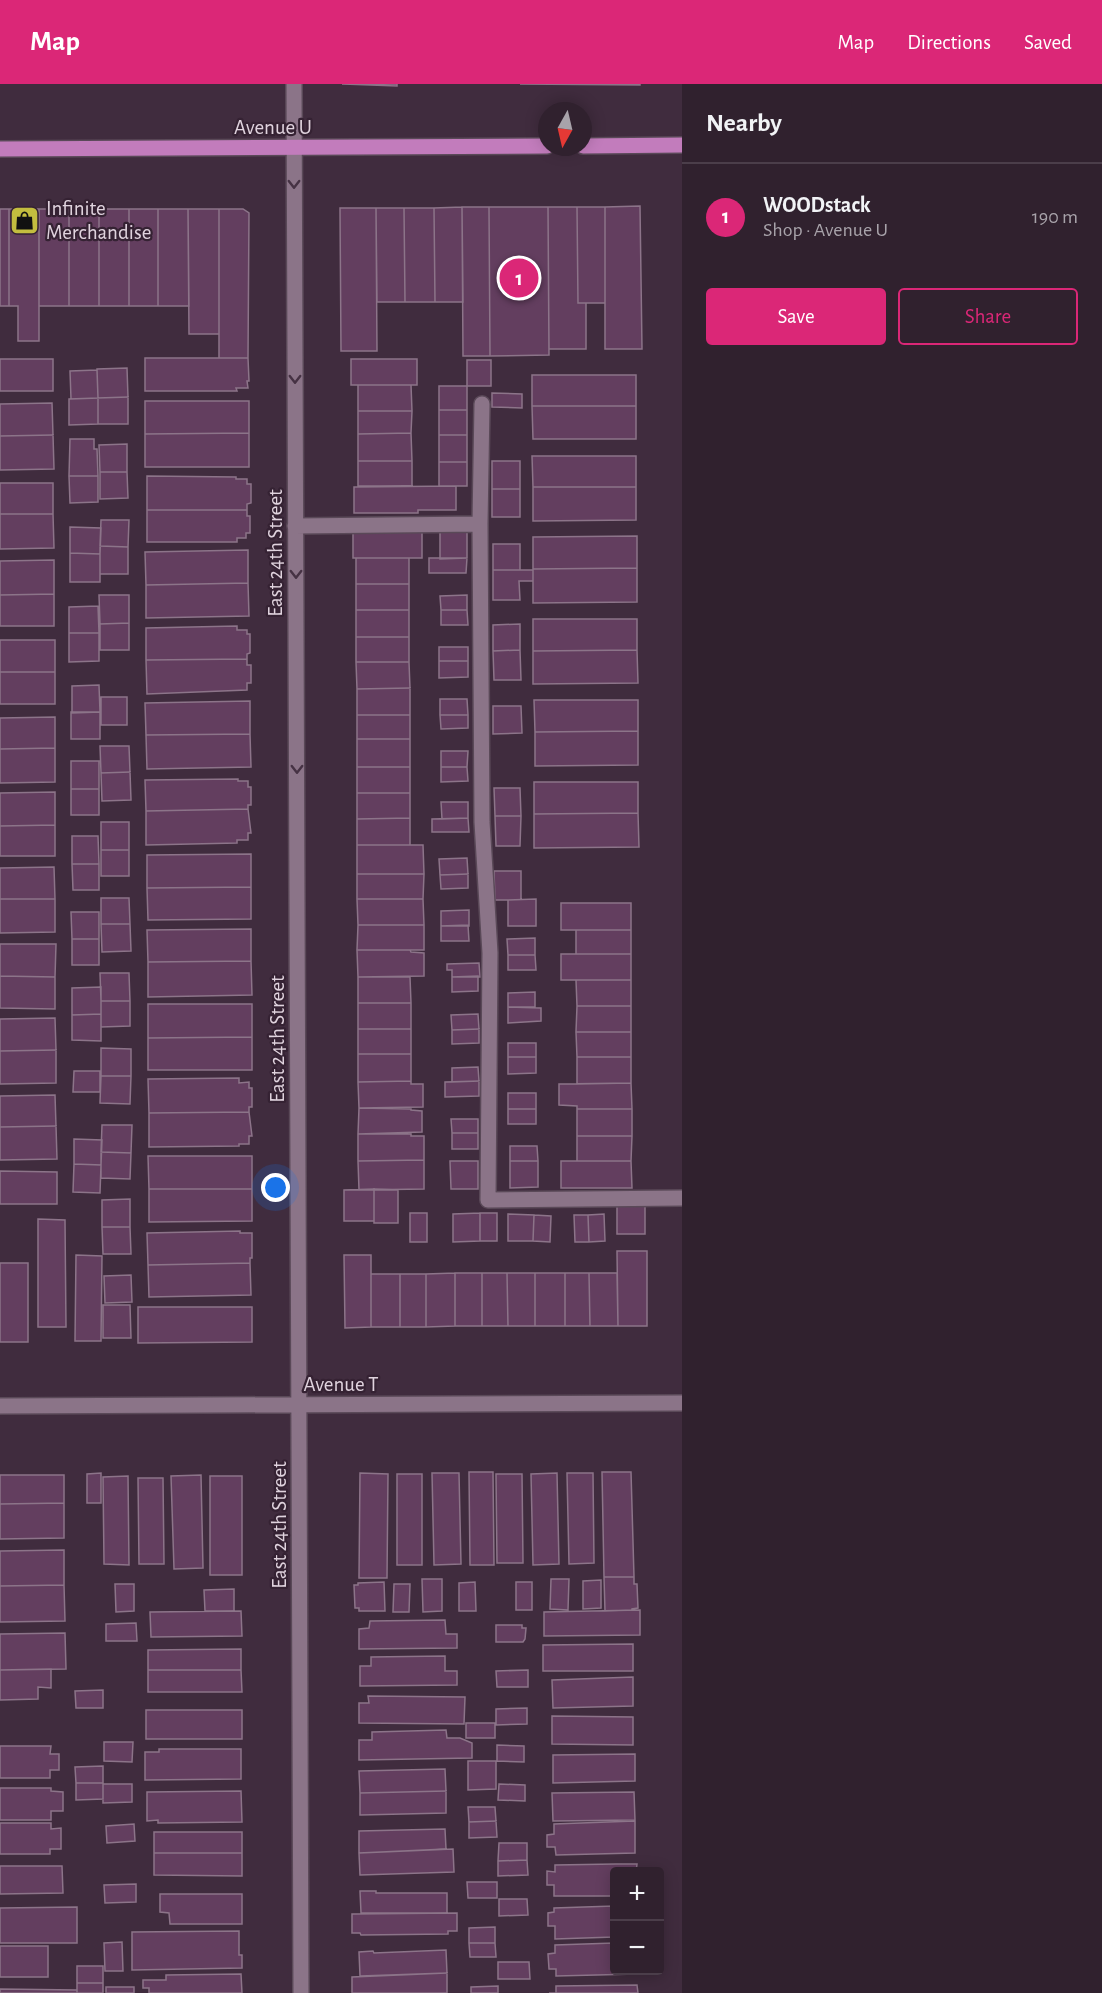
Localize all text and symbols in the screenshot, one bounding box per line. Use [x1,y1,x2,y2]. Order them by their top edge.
text: Map [30,28,80,56]
text: Map [838,32,874,53]
text: Directions [907,32,991,53]
text: Saved [1024,32,1072,53]
north arrow [538,102,592,156]
text: Nearby [706,110,782,136]
street label: Avenue U [234,117,312,138]
one-way arrow [288,180,300,189]
text: WOODstack [763,194,871,216]
place label: Infinite Merchandise [46,198,151,243]
shop icon: Infinite Merchandise [9,204,41,236]
text: 1 [722,207,729,227]
text: 190 m [1032,207,1078,227]
text: Shop · Avenue U [763,220,888,240]
pin: 1 [500,256,538,300]
button: Save [706,288,886,345]
button: Share [898,288,1078,345]
one-way arrow [289,375,301,384]
street label: East 24th Street [265,489,286,617]
one-way arrow [290,570,302,579]
one-way arrow [290,765,303,774]
street label: East 24th Street [267,975,288,1103]
your location [261,1173,290,1202]
street label: Avenue T [304,1374,378,1395]
street label: East 24th Street [269,1461,290,1589]
map controls [610,1867,664,1975]
button: + [610,1867,664,1921]
button: − [610,1921,664,1975]

